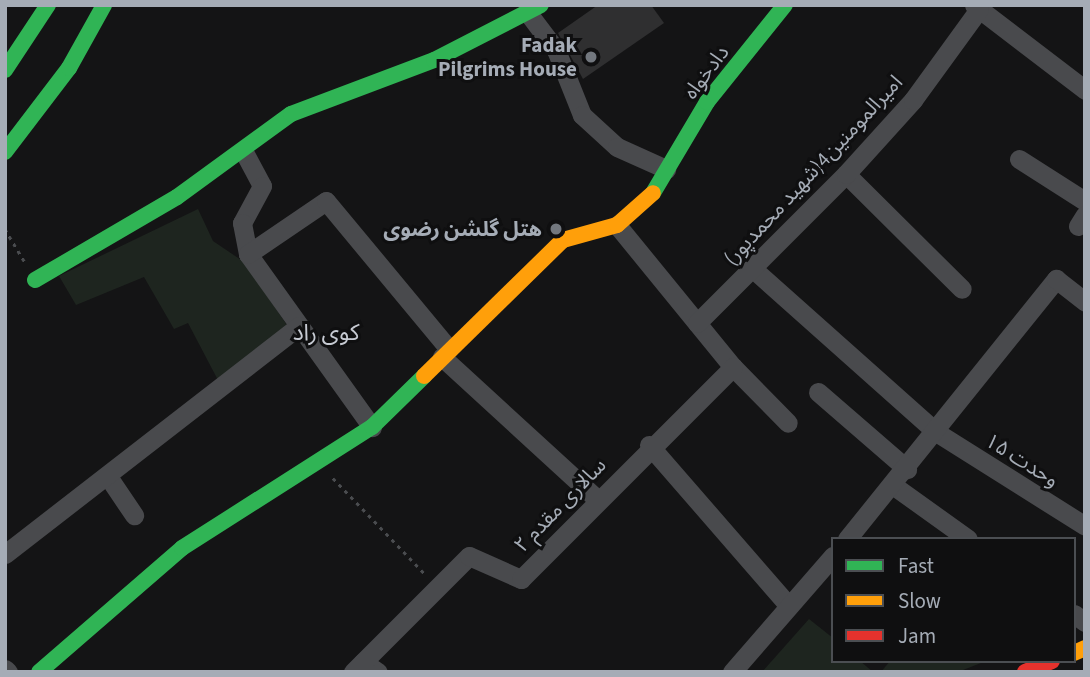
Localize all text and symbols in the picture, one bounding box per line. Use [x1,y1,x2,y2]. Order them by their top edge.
place label: Fadak Pilgrims House [438,32,577,82]
street label: دادخواه [678,40,734,104]
marker: Fadak Pilgrims House [583,49,599,65]
street label: امیرالمومنین4(شهید محمدپور) [718,70,908,270]
place label: هتل گلشن رضوی [383,216,542,242]
marker: هتل گلشن رضوی [548,221,564,237]
district label: کوی راد [293,319,359,347]
street label: وحدت ۱۵ [981,428,1063,492]
street label: سالاری مقدم ۲ [509,452,611,558]
legend [831,537,1076,663]
text: Fast [898,551,934,581]
text: Slow [898,586,941,616]
text: Jam [898,621,936,651]

